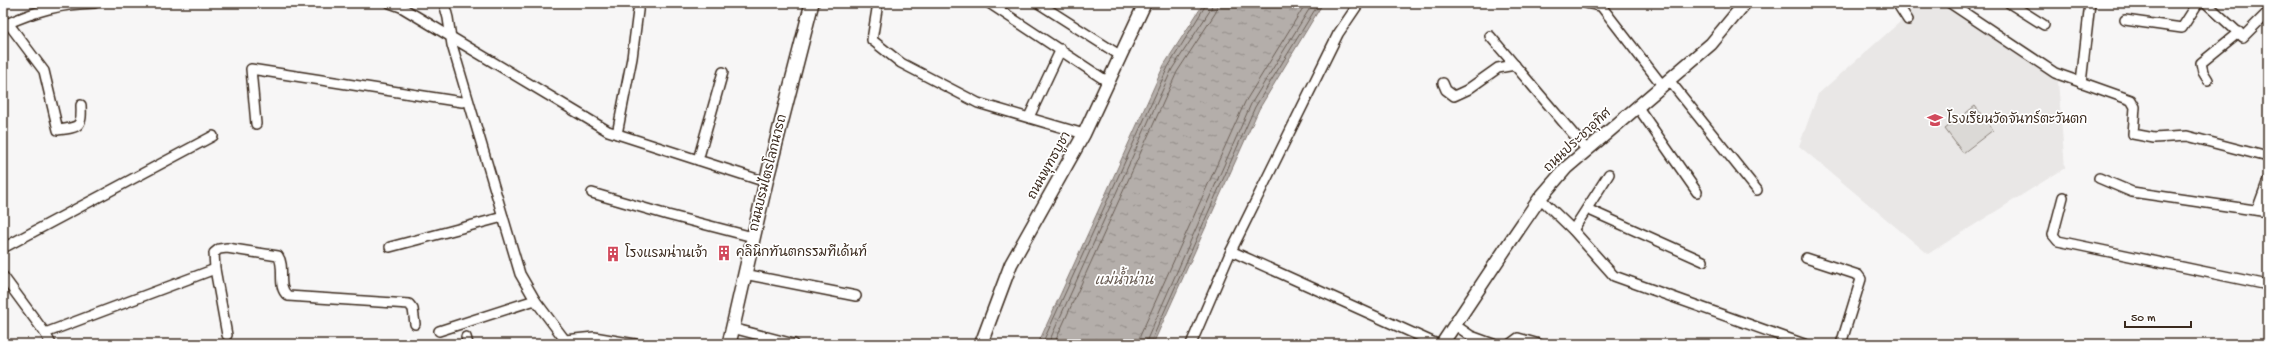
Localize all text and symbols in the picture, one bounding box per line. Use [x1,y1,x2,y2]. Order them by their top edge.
street label: ถนนประชาอุทิศ [1540,104,1615,176]
place label: โรงเรียนวัดจันทร์ตะวันตก [1947,109,2087,128]
school or university icon: โรงเรียนวัดจันทร์ตะวันตก [1926,111,1944,129]
street label: ถนนบรมไตรโลกนารถ [743,112,791,233]
street label: ถนนพุทธบูชา [1025,130,1075,202]
place label: คลินิกทันตกรรมทีเด้นท์ [736,242,867,261]
place label: โรงแรมน่านเจ้า [625,243,708,262]
building icon: คลินิกทันตกรรมทีเด้นท์ [715,244,733,262]
building icon: โรงแรมน่านเจ้า [604,245,622,263]
water label: แม่น้ำน่าน [1095,266,1154,290]
scale bar [2125,303,2191,329]
text: 50 m [2131,312,2156,326]

